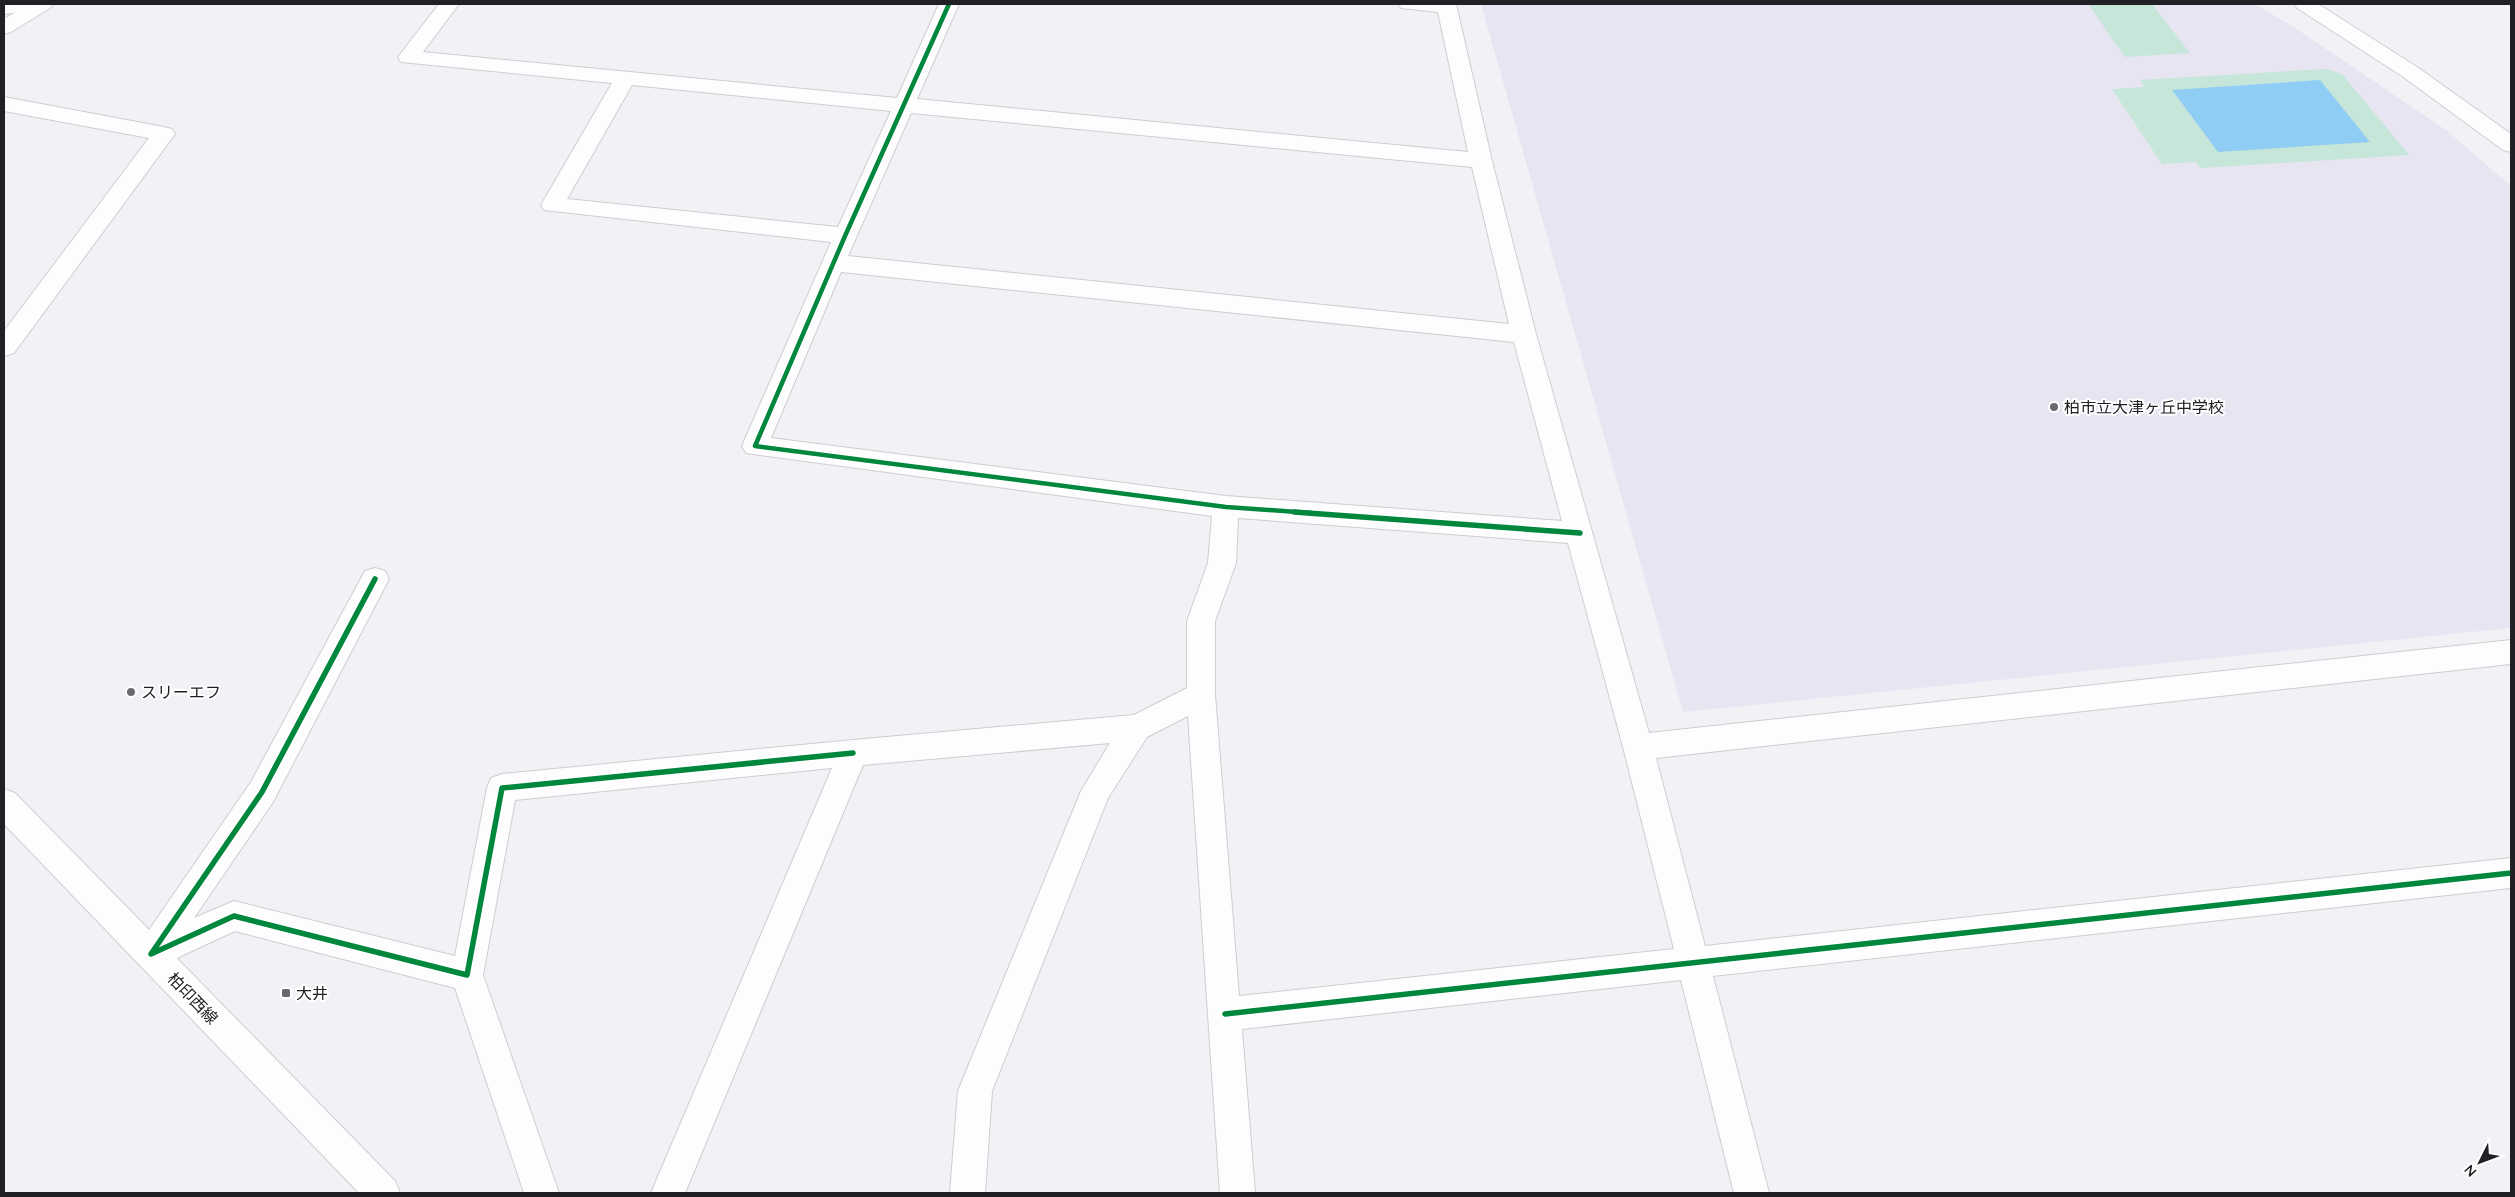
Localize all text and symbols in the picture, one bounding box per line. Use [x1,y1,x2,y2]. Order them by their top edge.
place label: 柏市立大津ヶ丘中学校 [2064,397,2224,417]
marker: 柏市立大津ヶ丘中学校 [2048,401,2060,413]
place label: スリーエフ [141,682,221,702]
marker: スリーエフ [125,686,137,698]
street label: 柏印西線 [164,968,222,1028]
place label: 大井 [296,983,328,1003]
marker: 大井 [280,987,292,999]
north arrow [2455,1137,2505,1187]
text: N [2460,1161,2480,1181]

